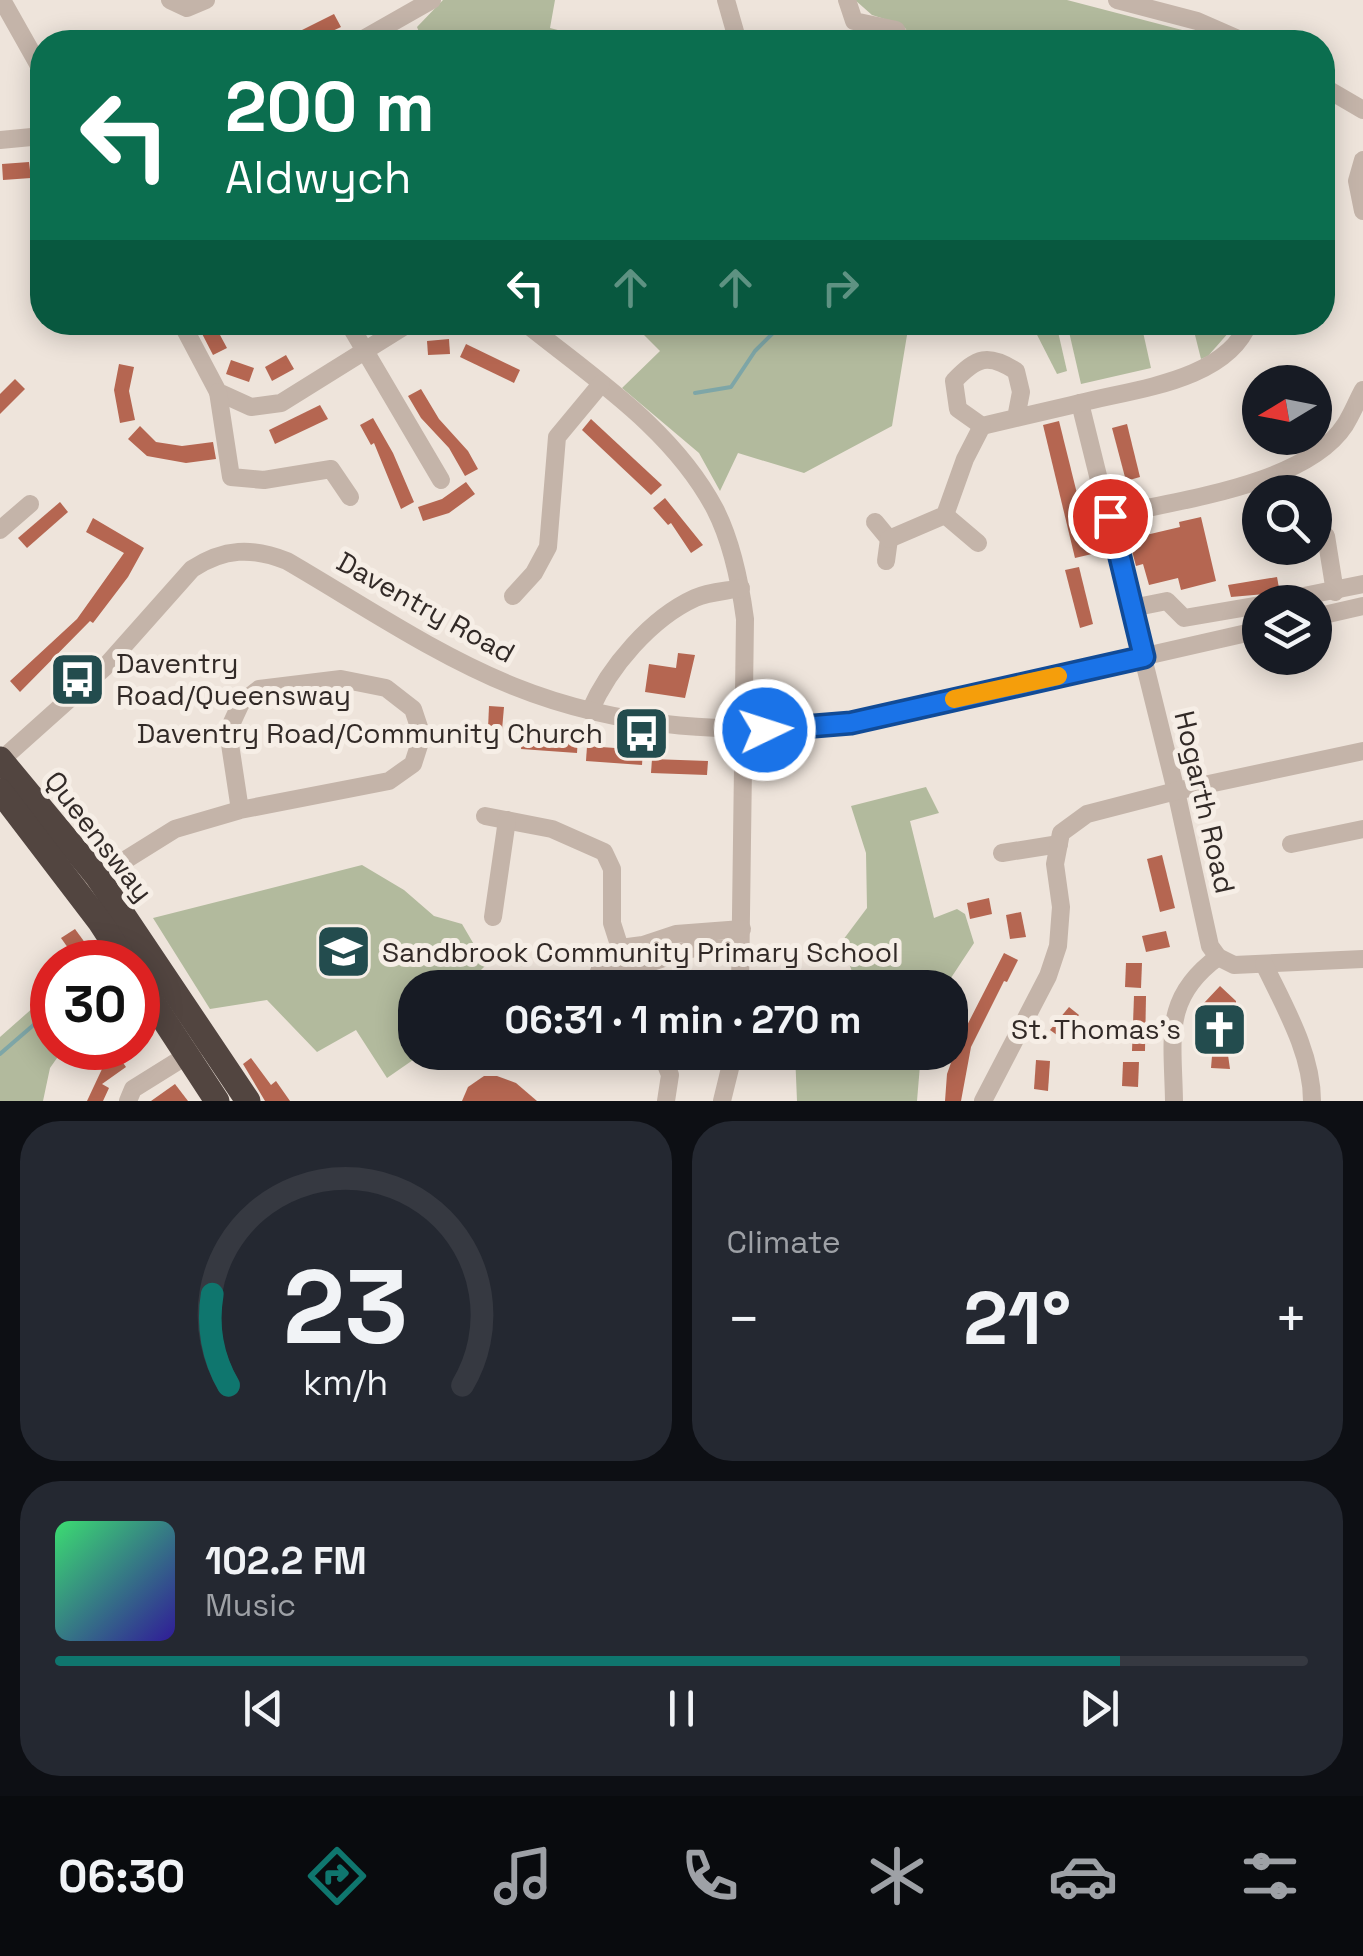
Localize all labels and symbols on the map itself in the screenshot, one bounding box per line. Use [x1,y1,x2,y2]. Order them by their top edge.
north arrow [1242,365,1332,455]
pin [1068,474,1153,559]
street label: Daventry Road [331,543,521,671]
place label: Daventry Road/Queensway [116,645,351,713]
bus stop icon: Daventry Road/Queensway [47,649,107,709]
position arrow [713,678,817,782]
bus stop icon: Daventry Road/Community Church [612,703,672,763]
street label: Hogarth Road [1167,707,1243,897]
place label: Daventry Road/Community Church [137,715,603,751]
street label: Queensway [37,764,161,908]
school or university icon: Sandbrook Community Primary School [313,922,373,982]
place label: Sandbrook Community Primary School [382,934,899,970]
speed limit sign: 30 [30,940,160,1070]
church icon: St. Thomas's [1190,999,1250,1059]
place label: St. Thomas's [1011,1011,1181,1047]

